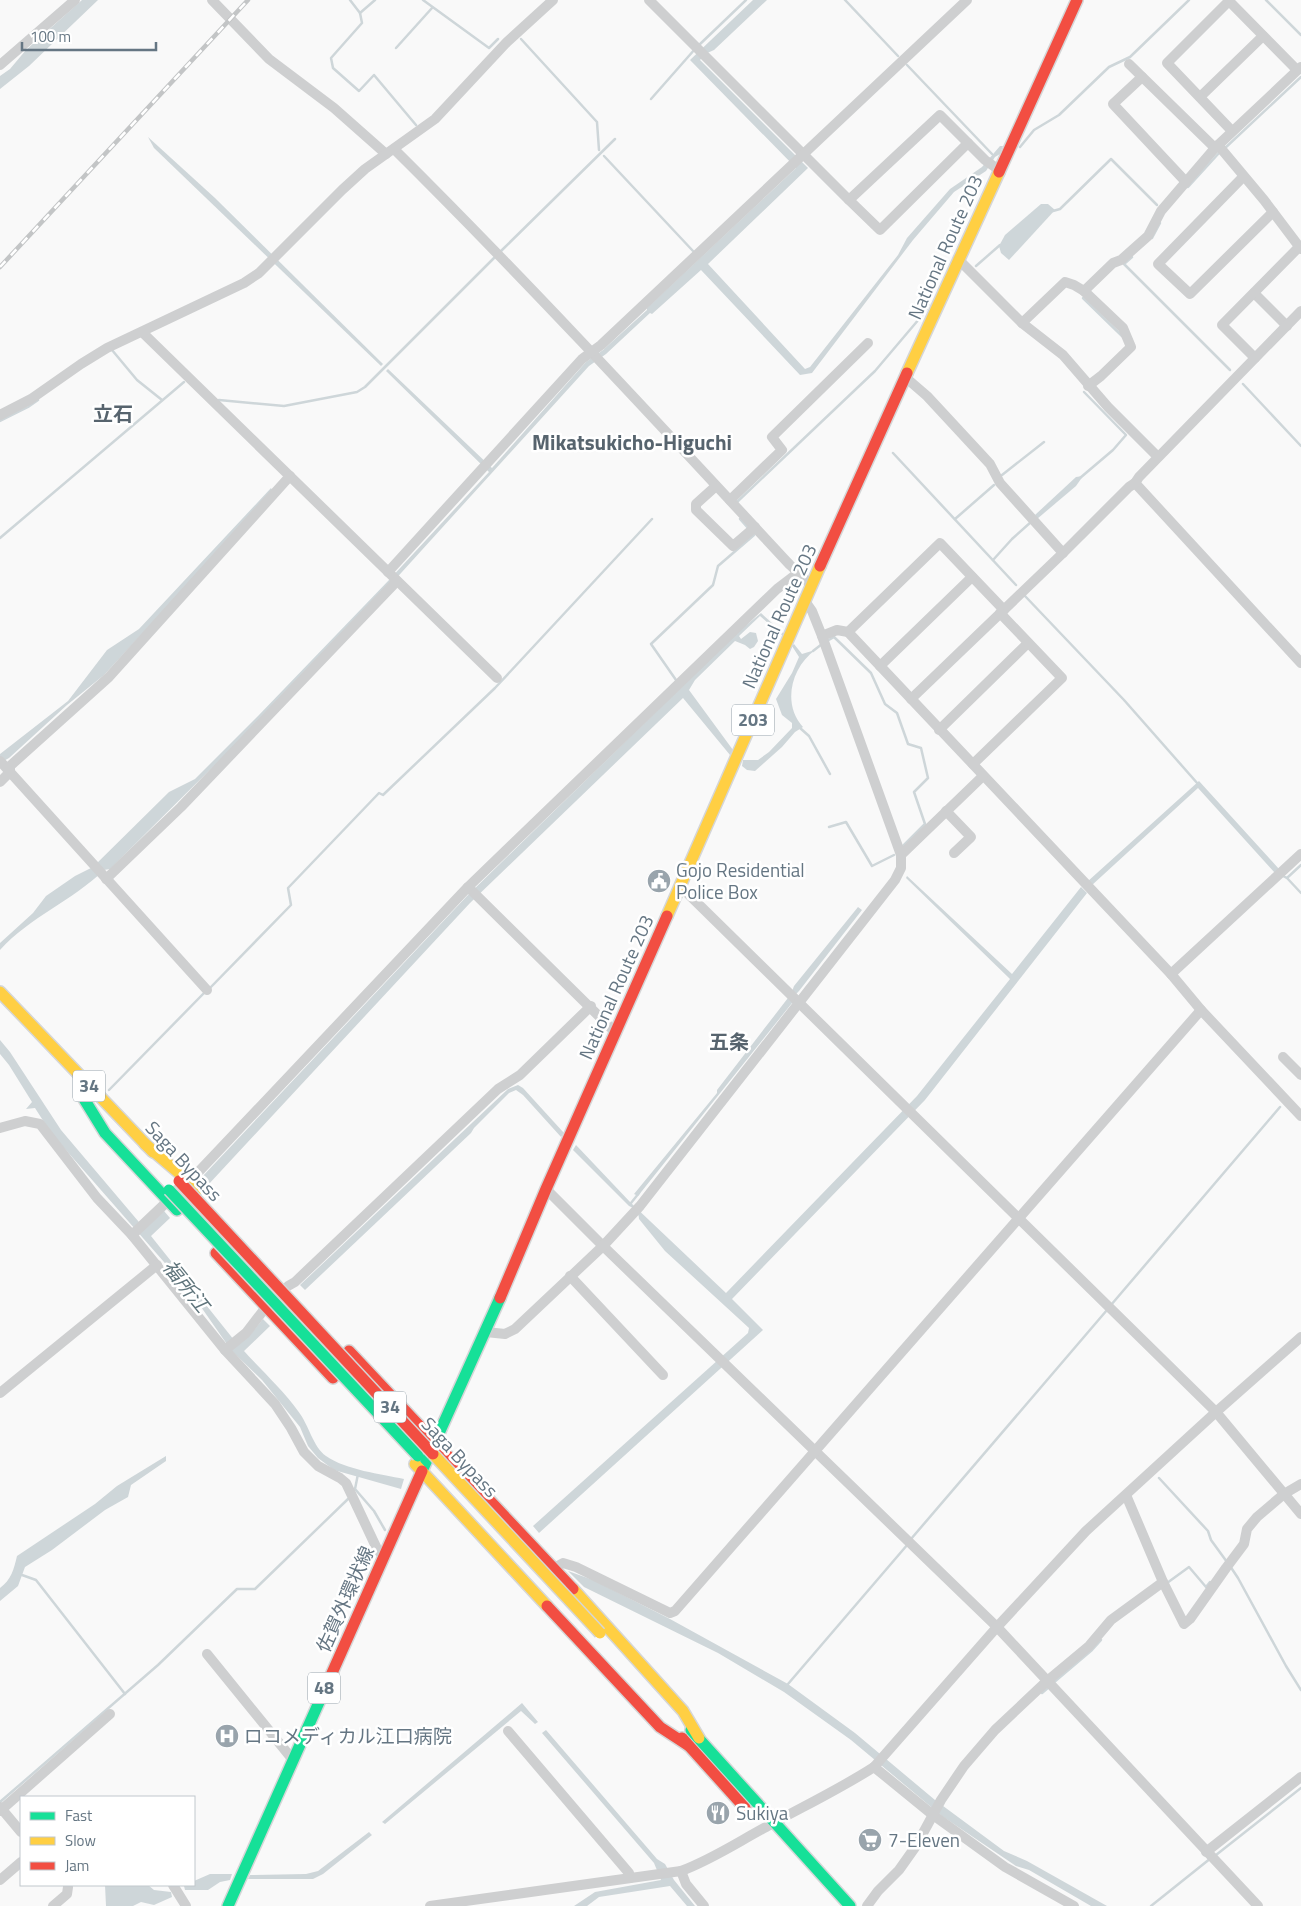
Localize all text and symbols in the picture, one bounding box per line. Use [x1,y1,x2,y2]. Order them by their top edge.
scale bar [22,20,156,52]
text: 100 m [30,25,71,48]
street label: National Route 203 [900,170,989,324]
district label: 立石 [93,398,133,429]
district label: Mikatsukicho-Higuchi [532,426,732,458]
street label: National Route 203 [734,539,823,693]
road number: 203 [732,704,774,736]
place label: Gojo Residential Police Box [676,855,805,906]
public building icon: Gojo Residential Police Box [646,868,672,894]
street label: National Route 203 [571,910,660,1064]
district label: 五条 [709,1026,749,1057]
road number: 34 [73,1070,105,1102]
street label: Saga Bypass [139,1114,230,1208]
water label: 福所江 [155,1253,219,1320]
road number: 34 [374,1391,406,1422]
street label: Saga Bypass [415,1410,506,1504]
street label: 佐賀外環状線 [308,1541,381,1657]
road number: 48 [308,1672,340,1704]
place label: ロコメディカル江口病院 [244,1721,452,1750]
hospital icon: ロコメディカル江口病院 [214,1723,240,1749]
legend [20,1796,195,1886]
place label: Sukiya [736,1798,789,1827]
restaurant icon: Sukiya [705,1800,731,1826]
text: Fast [65,1804,93,1827]
place label: 7-Eleven [888,1825,960,1854]
supermarket icon: 7-Eleven [857,1827,883,1853]
text: Slow [65,1829,96,1852]
text: Jam [65,1854,89,1877]

